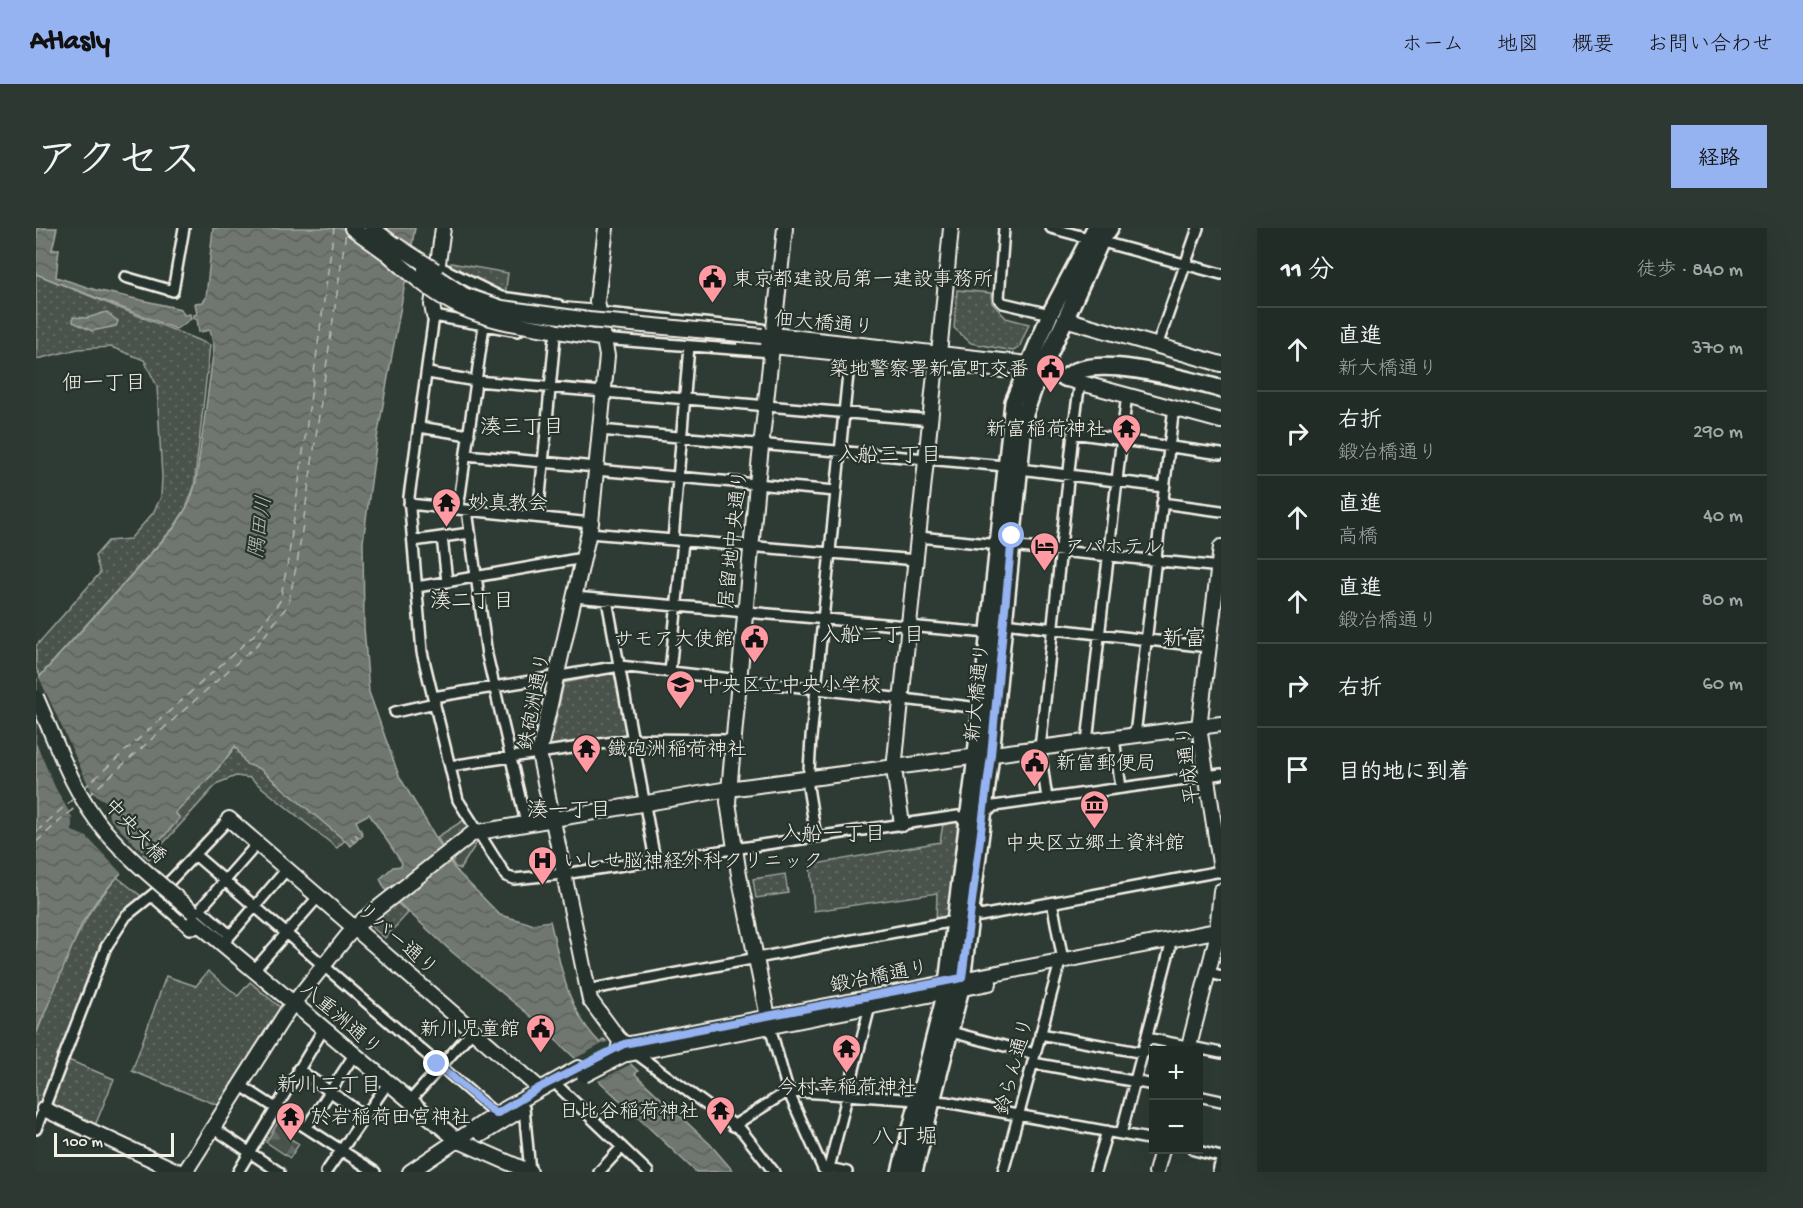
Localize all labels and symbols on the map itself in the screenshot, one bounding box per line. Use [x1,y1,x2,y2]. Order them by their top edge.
public building icon: 東京都建設局第一建設事務所 [696,262,728,304]
place label: 東京都建設局第一建設事務所 [733,268,993,293]
street label: 佃大橋通り [773,309,875,341]
public building icon: 築地警察署新富町交番 [1034,352,1066,394]
place label: 築地警察署新富町交番 [829,358,1029,383]
district label: 佃一丁目 [62,372,146,398]
temple icon: 新富稲荷神社 [1111,412,1143,454]
district label: 湊三丁目 [480,415,564,442]
place label: 新富稲荷神社 [986,418,1106,443]
district label: 入船三丁目 [837,444,942,470]
street label: 居留地中央通り [715,468,754,610]
temple icon: 妙真教会 [431,486,463,528]
place label: 妙真教会 [468,492,548,517]
water label: 隅田川 [245,494,279,560]
route start [998,522,1024,548]
hotel icon: アパホテル [1028,530,1060,572]
place label: アパホテル [1065,538,1163,561]
district label: 湊二丁目 [430,589,514,616]
public building icon: サモア大使館 [739,622,771,664]
district label: 入船二丁目 [820,624,925,650]
district label: 新富 [1162,627,1206,654]
place label: サモア大使館 [614,628,734,653]
street label: 新大橋通り [962,641,996,743]
street label: 鉄砲洲通り [514,650,557,753]
school or university icon: 中央区立中央小学校 [664,668,696,710]
place label: 中央区立中央小学校 [701,674,881,699]
street label: 平成通り [1172,723,1207,806]
temple icon: 鐡砲洲稲荷神社 [570,732,602,774]
place label: 鐡砲洲稲荷神社 [607,738,747,763]
public building icon: 新富郵便局 [1019,746,1051,788]
place label: 新富郵便局 [1056,752,1156,777]
museum icon: 中央区立郷土資料館 [1079,788,1111,830]
street label: 中央大橋 [98,794,171,869]
district label: 湊一丁目 [527,798,611,825]
district label: 入船一丁目 [781,823,886,849]
place label: 中央区立郷土資料館 [1005,832,1185,857]
hospital icon: いしせ脳神経外科クリニック [526,844,558,886]
place label: いしせ脳神経外科クリニック [563,850,823,875]
street label: リバー通り [350,898,442,982]
street label: 鍛冶橋通り [828,957,931,999]
street label: 八重洲通り [294,978,386,1062]
public building icon: 新川児童館 [525,1012,557,1054]
street label: 鈴らん通り [991,1015,1040,1118]
place label: 新川児童館 [420,1018,520,1043]
temple icon: 今村幸稲荷神社 [831,1032,863,1074]
route end [423,1050,449,1076]
district label: 新川二丁目 [277,1074,382,1100]
place label: 今村幸稲荷神社 [777,1076,917,1101]
temple icon: 日比谷稲荷神社 [704,1094,736,1136]
temple icon: 於岩稲荷田宮神社 [274,1100,306,1142]
place label: 日比谷稲荷神社 [559,1100,699,1125]
place label: 於岩稲荷田宮神社 [311,1106,471,1131]
district label: 八丁堀 [872,1126,938,1152]
scale bar [54,1130,174,1158]

